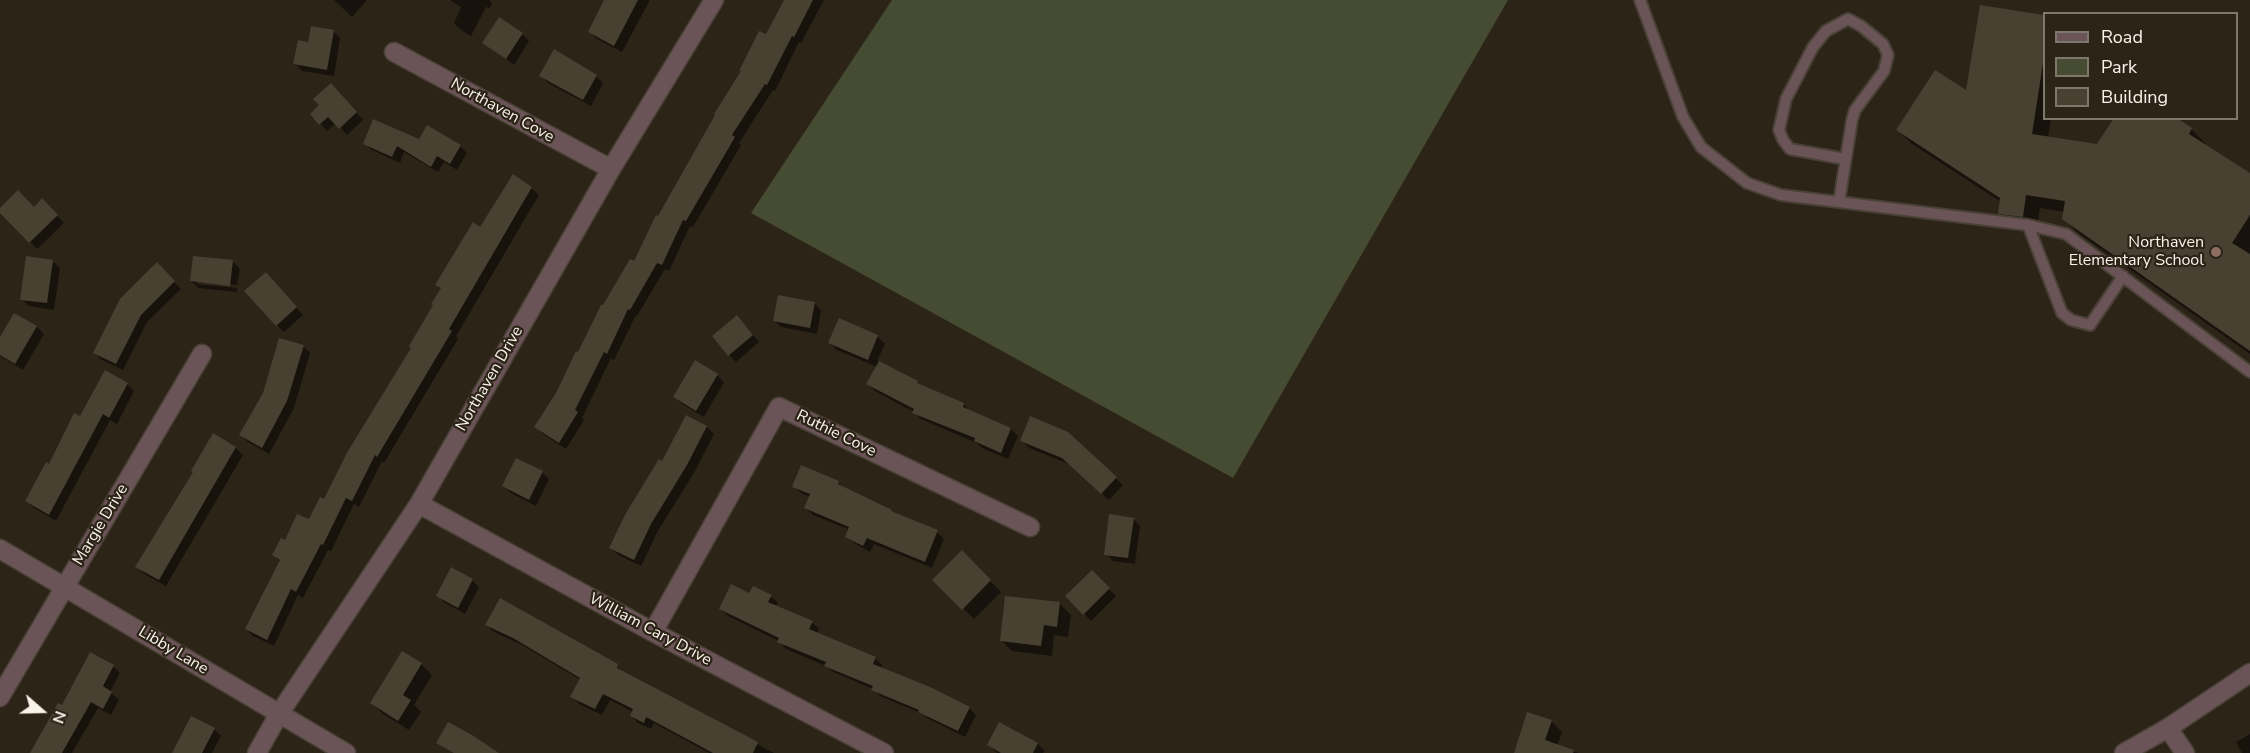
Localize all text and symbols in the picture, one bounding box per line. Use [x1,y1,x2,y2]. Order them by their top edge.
legend [2043,12,2238,120]
text: Road [2101,25,2143,49]
text: Park [2101,55,2137,79]
street label: Northaven Cove [447,75,557,147]
text: Building [2101,85,2168,109]
place label: Northaven Elementary School [2069,233,2204,271]
marker: Northaven Elementary School [2209,245,2223,259]
street label: Northaven Drive [452,323,528,435]
street label: Ruthie Cove [793,406,879,462]
street label: Margie Drive [69,481,133,569]
street label: William Cary Drive [585,590,715,670]
street label: Libby Lane [135,623,211,679]
north arrow [12,681,72,741]
text: N [47,708,71,727]

